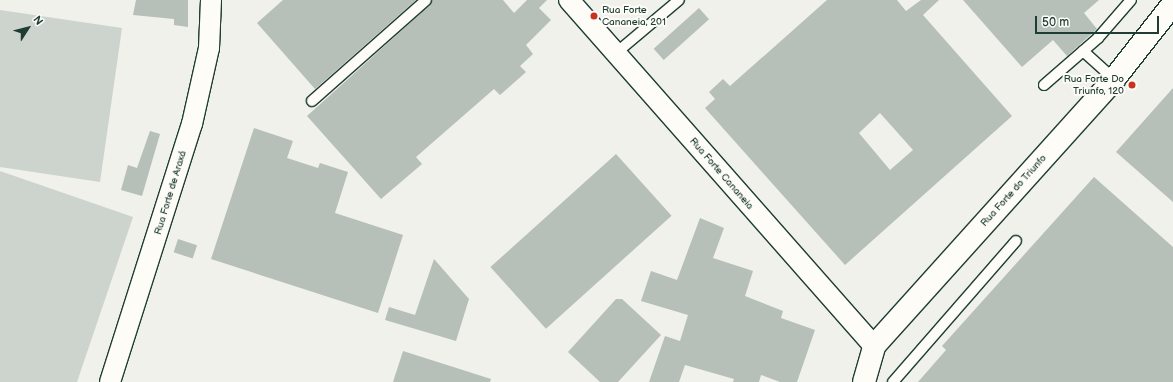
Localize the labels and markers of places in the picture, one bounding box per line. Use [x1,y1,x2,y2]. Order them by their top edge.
place label: Rua Forte Cananeia, 201 [602,4,666,28]
marker: Rua Forte Cananeia, 201 [589,11,599,21]
place label: Rua Forte Do Triunfo, 120 [1064,73,1124,96]
marker: Rua Forte Do Triunfo, 120 [1127,80,1137,90]

